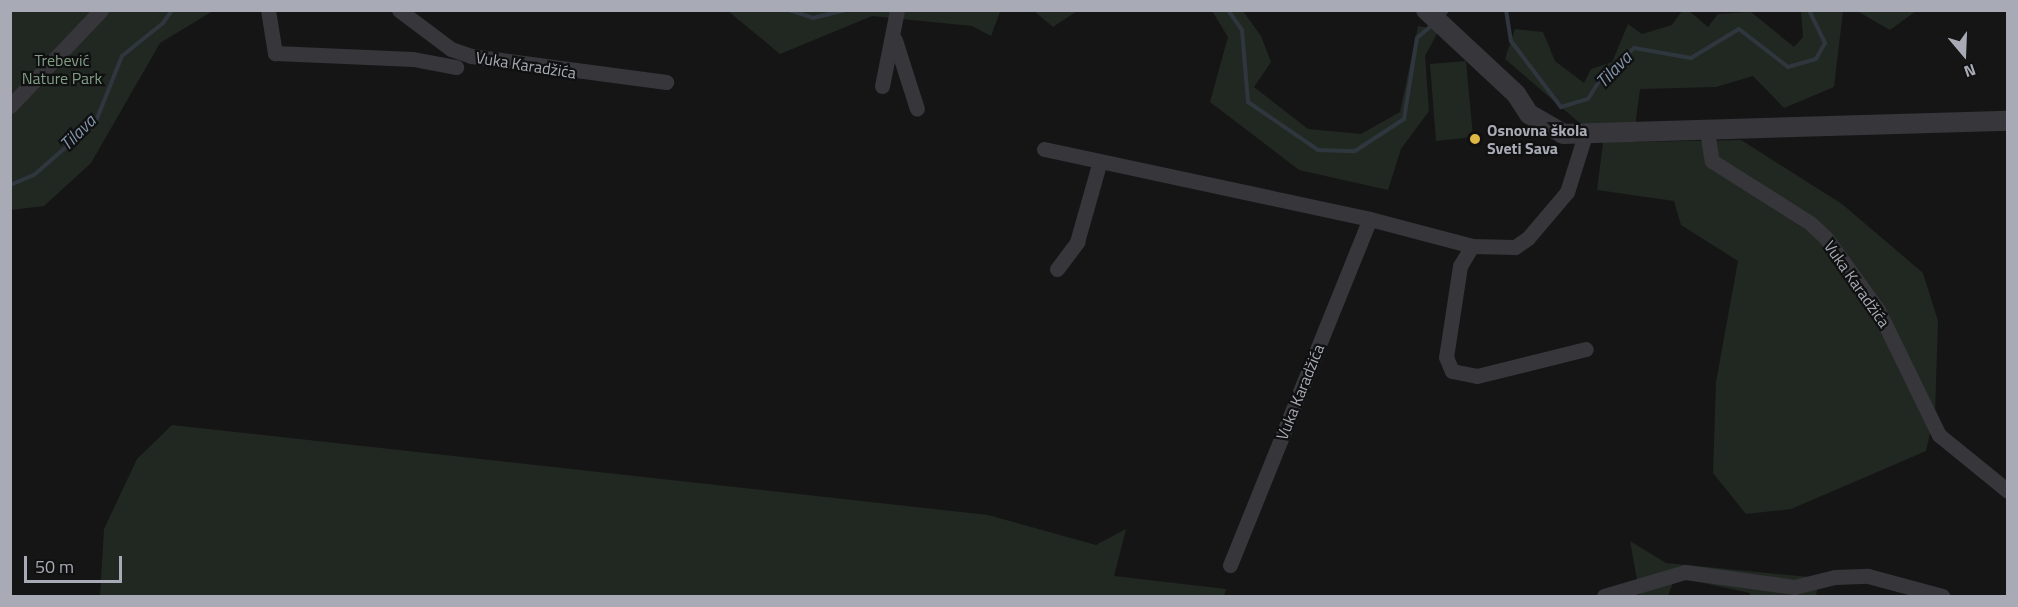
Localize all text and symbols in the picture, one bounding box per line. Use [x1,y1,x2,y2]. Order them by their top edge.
north arrow [1934,24,1994,84]
water label: Tilava [1592,47,1636,93]
street label: Vuka Karadžića [474,48,578,82]
park label: Trebević Nature Park [22,50,102,88]
text: N [1961,58,1979,84]
water label: Tilava [56,111,100,155]
place label: Osnovna škola Sveti Sava [1487,120,1587,158]
marker: Osnovna škola Sveti Sava [1468,132,1482,146]
street label: Vuka Karadžića [1820,237,1894,331]
street label: Vuka Karadžića [1272,341,1328,443]
scale bar [27,544,124,582]
text: 50 m [35,553,74,580]

